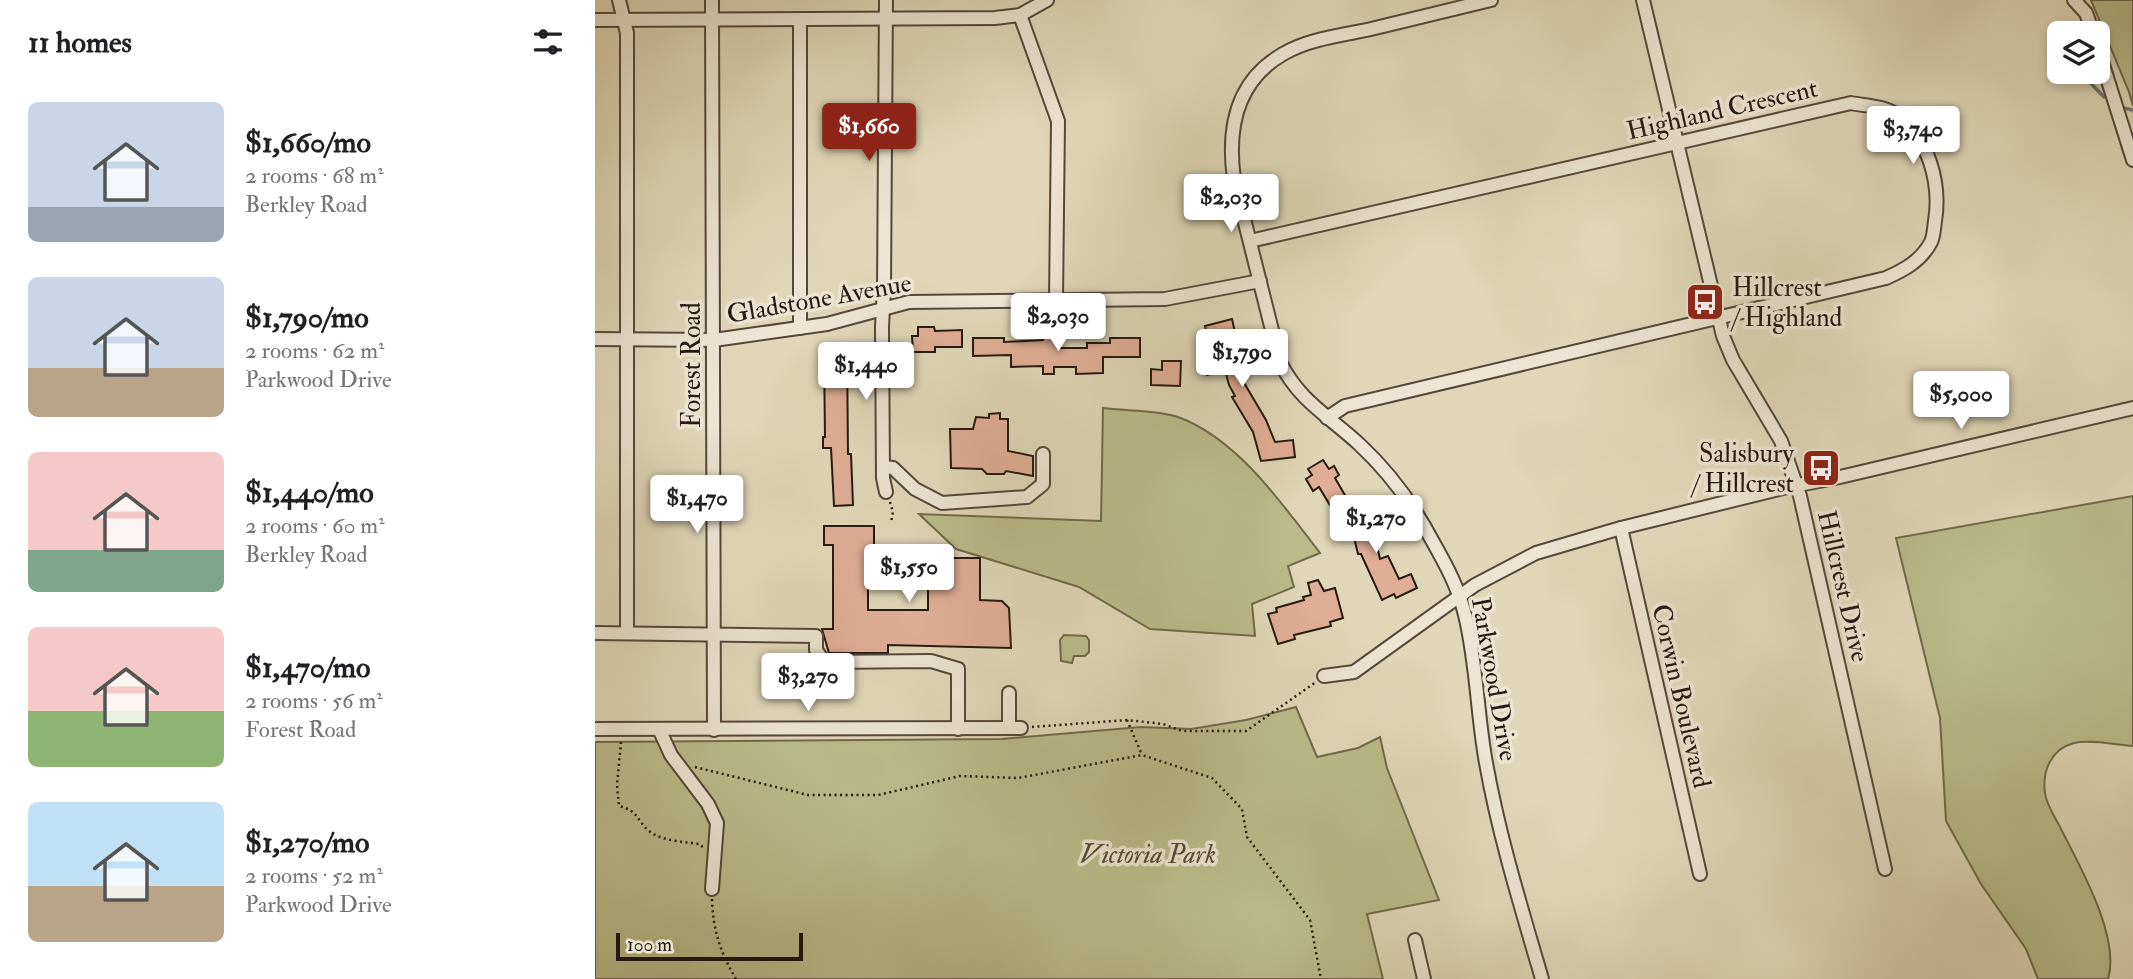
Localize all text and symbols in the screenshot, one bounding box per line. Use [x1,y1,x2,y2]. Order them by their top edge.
map controls [2047,21,2110,84]
button: layers [2047,21,2110,84]
icon: filters [529,23,567,61]
text: 11 homes [28,24,132,61]
street label: Highland Crescent [1624,72,1821,147]
pin: $1,660 [812,104,926,163]
pin: $3,740 [1856,106,1970,166]
text: $1,660 [838,111,900,140]
text: $3,740 [1883,114,1943,143]
text: $1,660/mo [245,124,371,161]
icon: home [84,130,168,214]
text: 2 rooms · 68 m² [245,161,384,190]
pin: $2,030 [1174,174,1288,234]
text: $2,030 [1200,182,1262,211]
text: Berkley Road [245,190,368,219]
street label: Gladstone Avenue [724,267,914,331]
place label: Hillcrest / Highland [1730,272,1843,334]
bus stop icon: Hillcrest / Highland [1684,281,1726,323]
pin: $2,030 [1001,294,1115,353]
text: $1,790/mo [245,299,369,336]
text: $2,030 [1027,301,1089,330]
street label: Forest Road [676,302,708,428]
icon: home [84,305,168,389]
pin: $1,790 [1185,330,1299,389]
text: 2 rooms · 62 m² [245,336,384,365]
text: $1,790 [1212,337,1272,366]
pin: $1,440 [809,342,923,402]
text: $1,440 [834,350,898,379]
text: Parkwood Drive [245,365,392,394]
pin: $5,000 [1904,372,2018,431]
text: $5,000 [1929,379,1993,408]
place label: Salisbury / Hillcrest [1690,438,1795,500]
bus stop icon: Salisbury / Hillcrest [1800,447,1842,489]
text: $1,440/mo [245,474,374,511]
pin: $1,470 [640,476,754,535]
icon: home [84,480,168,564]
text: $1,470 [666,483,728,512]
pin: $1,270 [1319,496,1433,555]
text: $1,270 [1346,503,1406,532]
street label: Hillcrest Drive [1810,507,1876,665]
text: 2 rooms · 60 m² [245,511,385,540]
text: Berkley Road [245,540,368,569]
pin: $1,550 [852,544,966,604]
text: $1,550 [880,552,938,581]
street label: Parkwood Drive [1464,595,1524,764]
street label: Corwin Boulevard [1644,601,1718,791]
text: $1,470/mo [245,649,370,686]
pin: $3,270 [751,654,865,713]
icon: home [84,655,168,739]
text: $3,270 [777,661,839,690]
text: 2 rooms · 56 m² [245,686,383,715]
text: Forest Road [245,715,356,744]
text: $1,270/mo [245,824,369,861]
icon: home [84,830,168,914]
park label: Victoria Park [1080,839,1216,871]
text: 2 rooms · 52 m² [245,861,383,890]
text: Parkwood Drive [245,890,392,919]
scale bar [616,930,803,962]
text: 100 m [627,933,672,957]

